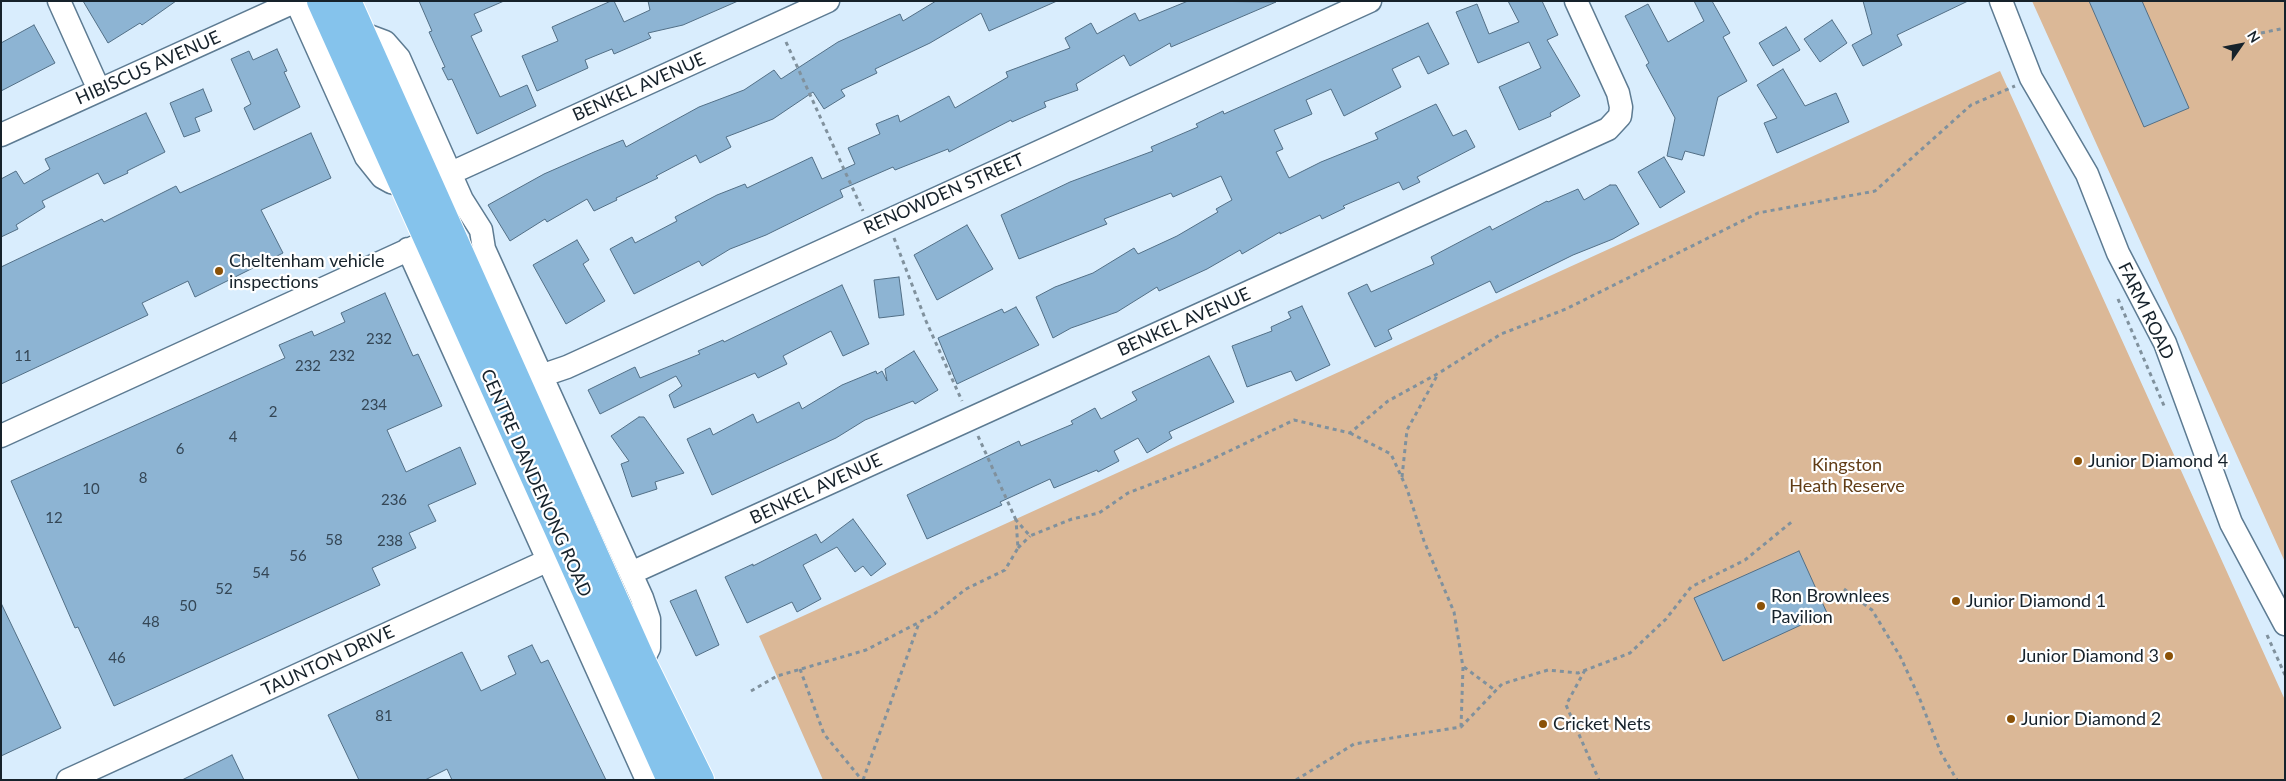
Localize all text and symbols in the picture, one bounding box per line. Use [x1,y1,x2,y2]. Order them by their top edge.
north arrow [2216,20,2266,70]
street label: HIBISCUS AVENUE [72,26,224,110]
text: N [2244,27,2264,46]
street label: BENKEL AVENUE [569,48,709,126]
street label: RENOWDEN STREET [860,149,1028,239]
place label: Cheltenham vehicle inspections [229,250,384,292]
street label: FARM ROAD [2113,259,2179,363]
marker: Cheltenham vehicle inspections [213,265,225,277]
street label: BENKEL AVENUE [1114,283,1254,361]
house number: 232 [366,330,392,348]
house number: 11 [14,347,32,365]
house number: 232 [329,347,355,365]
house number: 232 [295,357,321,375]
street label: CENTRE DANDENONG ROAD [476,366,596,600]
house number: 234 [361,396,387,414]
house number: 2 [269,403,277,421]
house number: 4 [229,428,237,446]
house number: 6 [176,440,184,458]
street label: BENKEL AVENUE [747,449,885,529]
place label: Junior Diamond 4 [2088,450,2228,472]
park label: Kingston Heath Reserve [1789,454,1905,496]
marker: Junior Diamond 4 [2072,455,2084,467]
house number: 8 [139,469,147,487]
house number: 10 [82,480,100,498]
house number: 236 [381,491,407,509]
house number: 12 [45,509,63,527]
house number: 58 [325,531,343,549]
house number: 238 [377,532,403,550]
house number: 56 [289,547,307,565]
house number: 54 [252,564,270,582]
house number: 52 [215,580,233,598]
place label: Ron Brownlees Pavilion [1771,585,1889,628]
place label: Junior Diamond 1 [1966,590,2106,612]
marker: Junior Diamond 1 [1950,595,1962,607]
house number: 50 [179,597,197,615]
marker: Ron Brownlees Pavilion [1755,600,1767,612]
house number: 48 [142,613,160,631]
street label: TAUNTON DRIVE [258,621,398,701]
place label: Junior Diamond 3 [2019,645,2159,667]
house number: 46 [108,649,126,667]
marker: Junior Diamond 3 [2163,650,2175,662]
house number: 81 [375,707,393,725]
place label: Junior Diamond 2 [2021,708,2161,730]
place label: Cricket Nets [1553,713,1651,735]
marker: Junior Diamond 2 [2005,713,2017,725]
marker: Cricket Nets [1537,718,1549,730]

